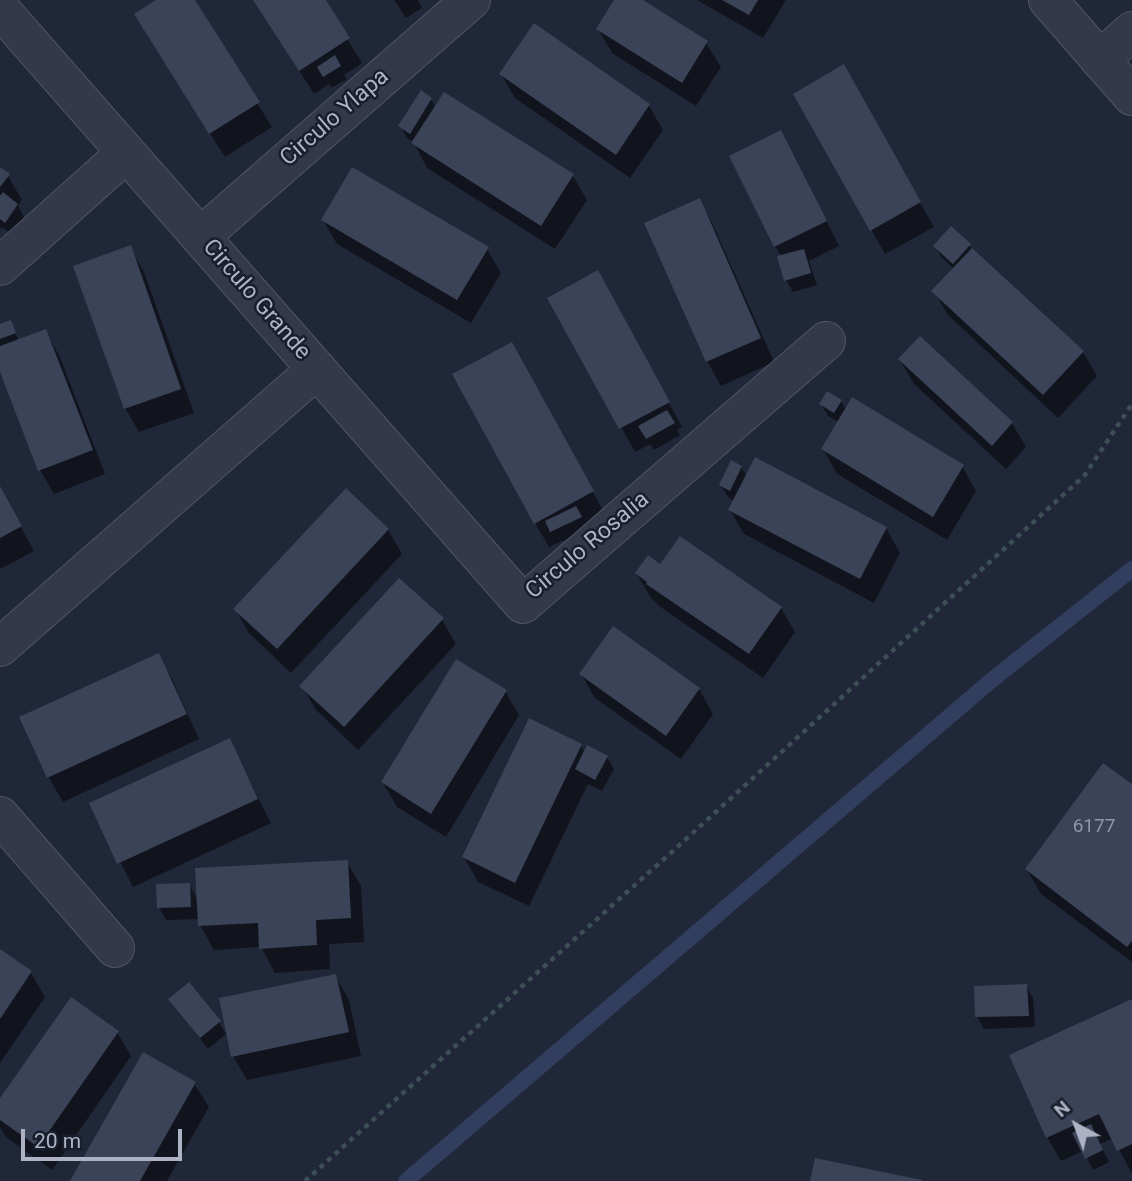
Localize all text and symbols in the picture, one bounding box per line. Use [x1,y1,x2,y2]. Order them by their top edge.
street label: Circulo Ylapa [275,63,395,173]
street label: Circulo Grande [196,234,316,366]
street label: Circulo Rosalia [521,486,655,606]
house number: 6177 [1073,816,1115,838]
north arrow [1041,1090,1111,1160]
text: N [1049,1096,1074,1122]
scale bar [24,1114,186,1158]
text: 20 m [34,1129,81,1153]

